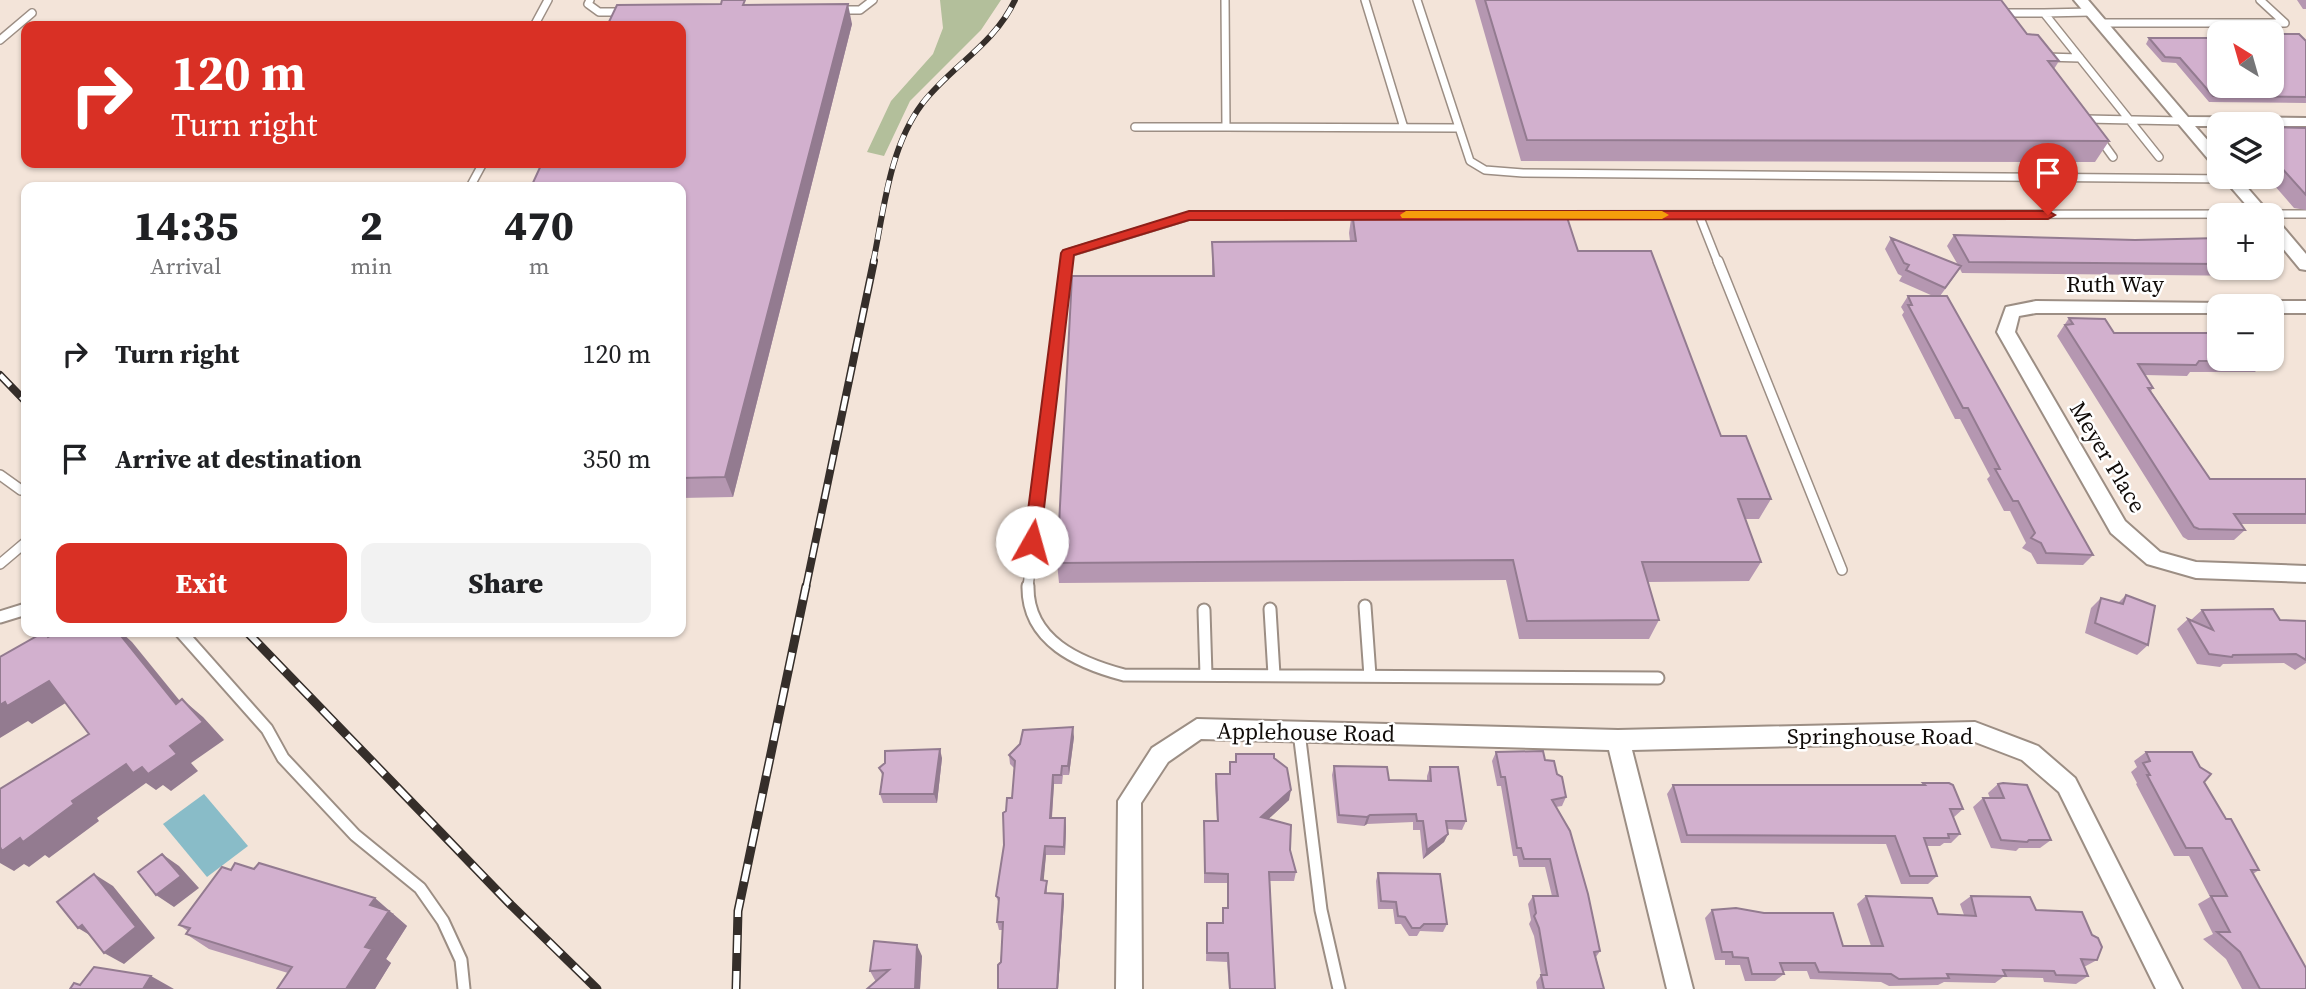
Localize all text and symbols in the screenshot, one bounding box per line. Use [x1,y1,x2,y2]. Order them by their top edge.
north arrow [2207,21,2284,98]
map controls [2207,21,2284,371]
text: 120 m [171,39,306,106]
icon: right [56,49,147,140]
text: Turn right [171,103,317,147]
button: layers [2207,112,2284,189]
pin [2018,143,2078,215]
icon: arrive [2029,154,2067,192]
text: 14:35 [133,196,238,254]
text: 2 [360,196,383,254]
text: 470 [504,196,574,254]
button: + [2207,203,2284,280]
text: Arrival [150,250,221,282]
text: min [351,250,392,282]
text: m [529,250,549,282]
street label: Ruth Way [2066,268,2164,300]
button: − [2207,294,2284,371]
icon: right [56,335,94,373]
text: Turn right [115,336,239,372]
text: 120 m [583,336,651,372]
street label: Meyer Place [2062,395,2154,519]
icon: arrive [56,440,94,478]
text: Arrive at destination [115,441,362,477]
text: 350 m [583,441,651,477]
position arrow [995,505,1069,579]
button: Exit [56,543,347,623]
button: Share [361,543,651,623]
street label: Applehouse Road [1217,714,1395,750]
street label: Springhouse Road [1787,720,1973,752]

